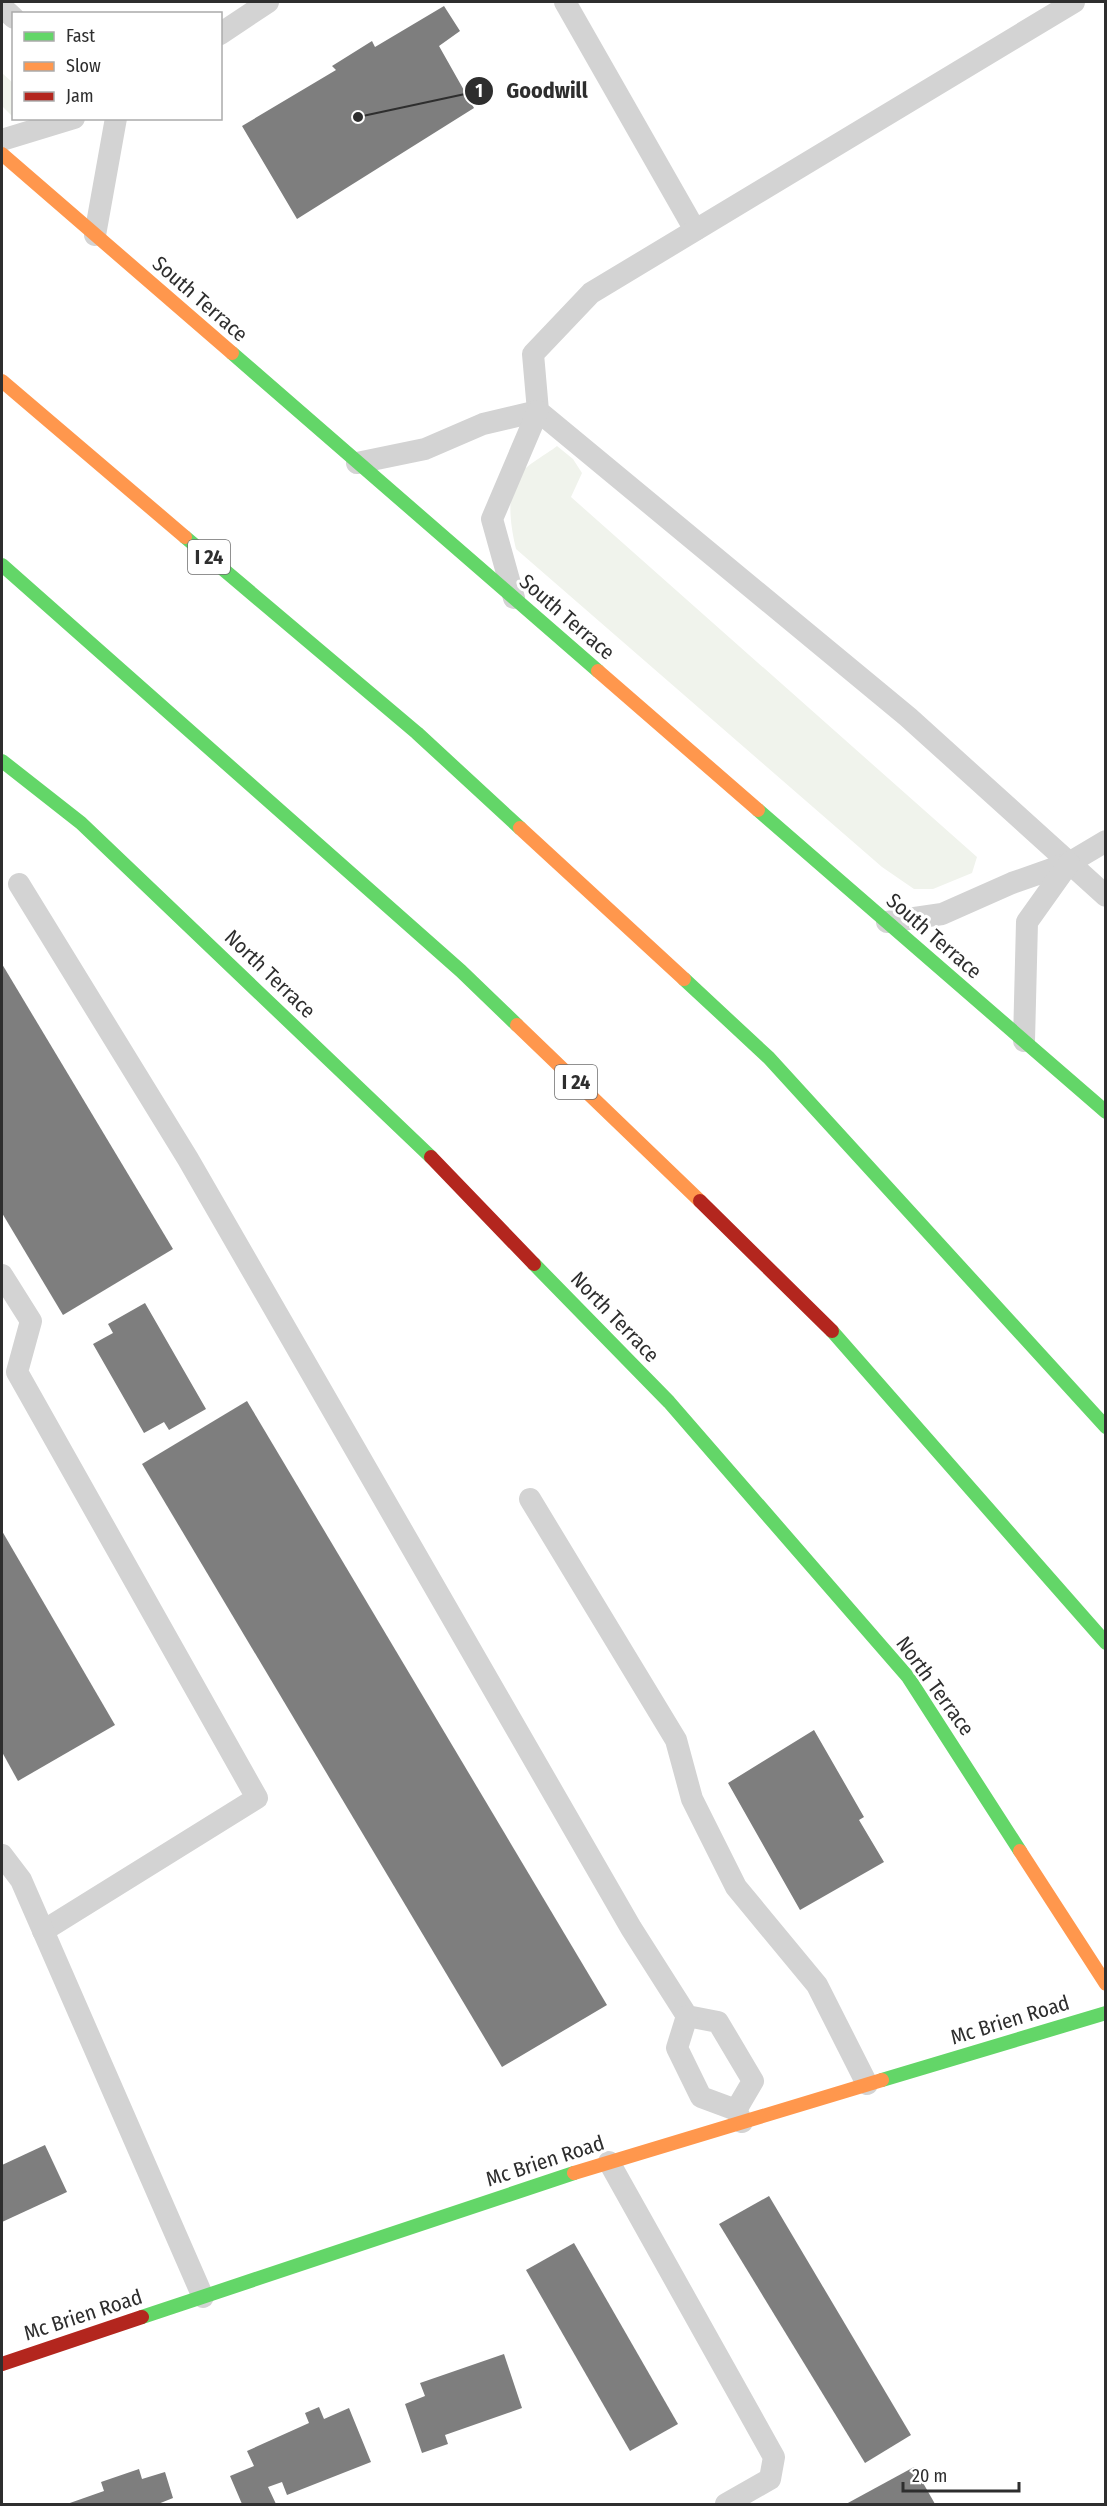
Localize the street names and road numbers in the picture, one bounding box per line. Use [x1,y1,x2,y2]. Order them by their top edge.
street label: South Terrace [147,251,253,347]
road number: I 24 [188,540,230,574]
street label: South Terrace [514,569,620,665]
street label: South Terrace [881,888,987,984]
street label: North Terrace [219,924,321,1024]
road number: I 24 [555,1065,597,1099]
street label: North Terrace [565,1266,665,1368]
street label: North Terrace [890,1631,980,1741]
street label: Mc Brien Road [947,1990,1073,2050]
street label: Mc Brien Road [483,2130,607,2192]
street label: Mc Brien Road [21,2284,145,2346]

